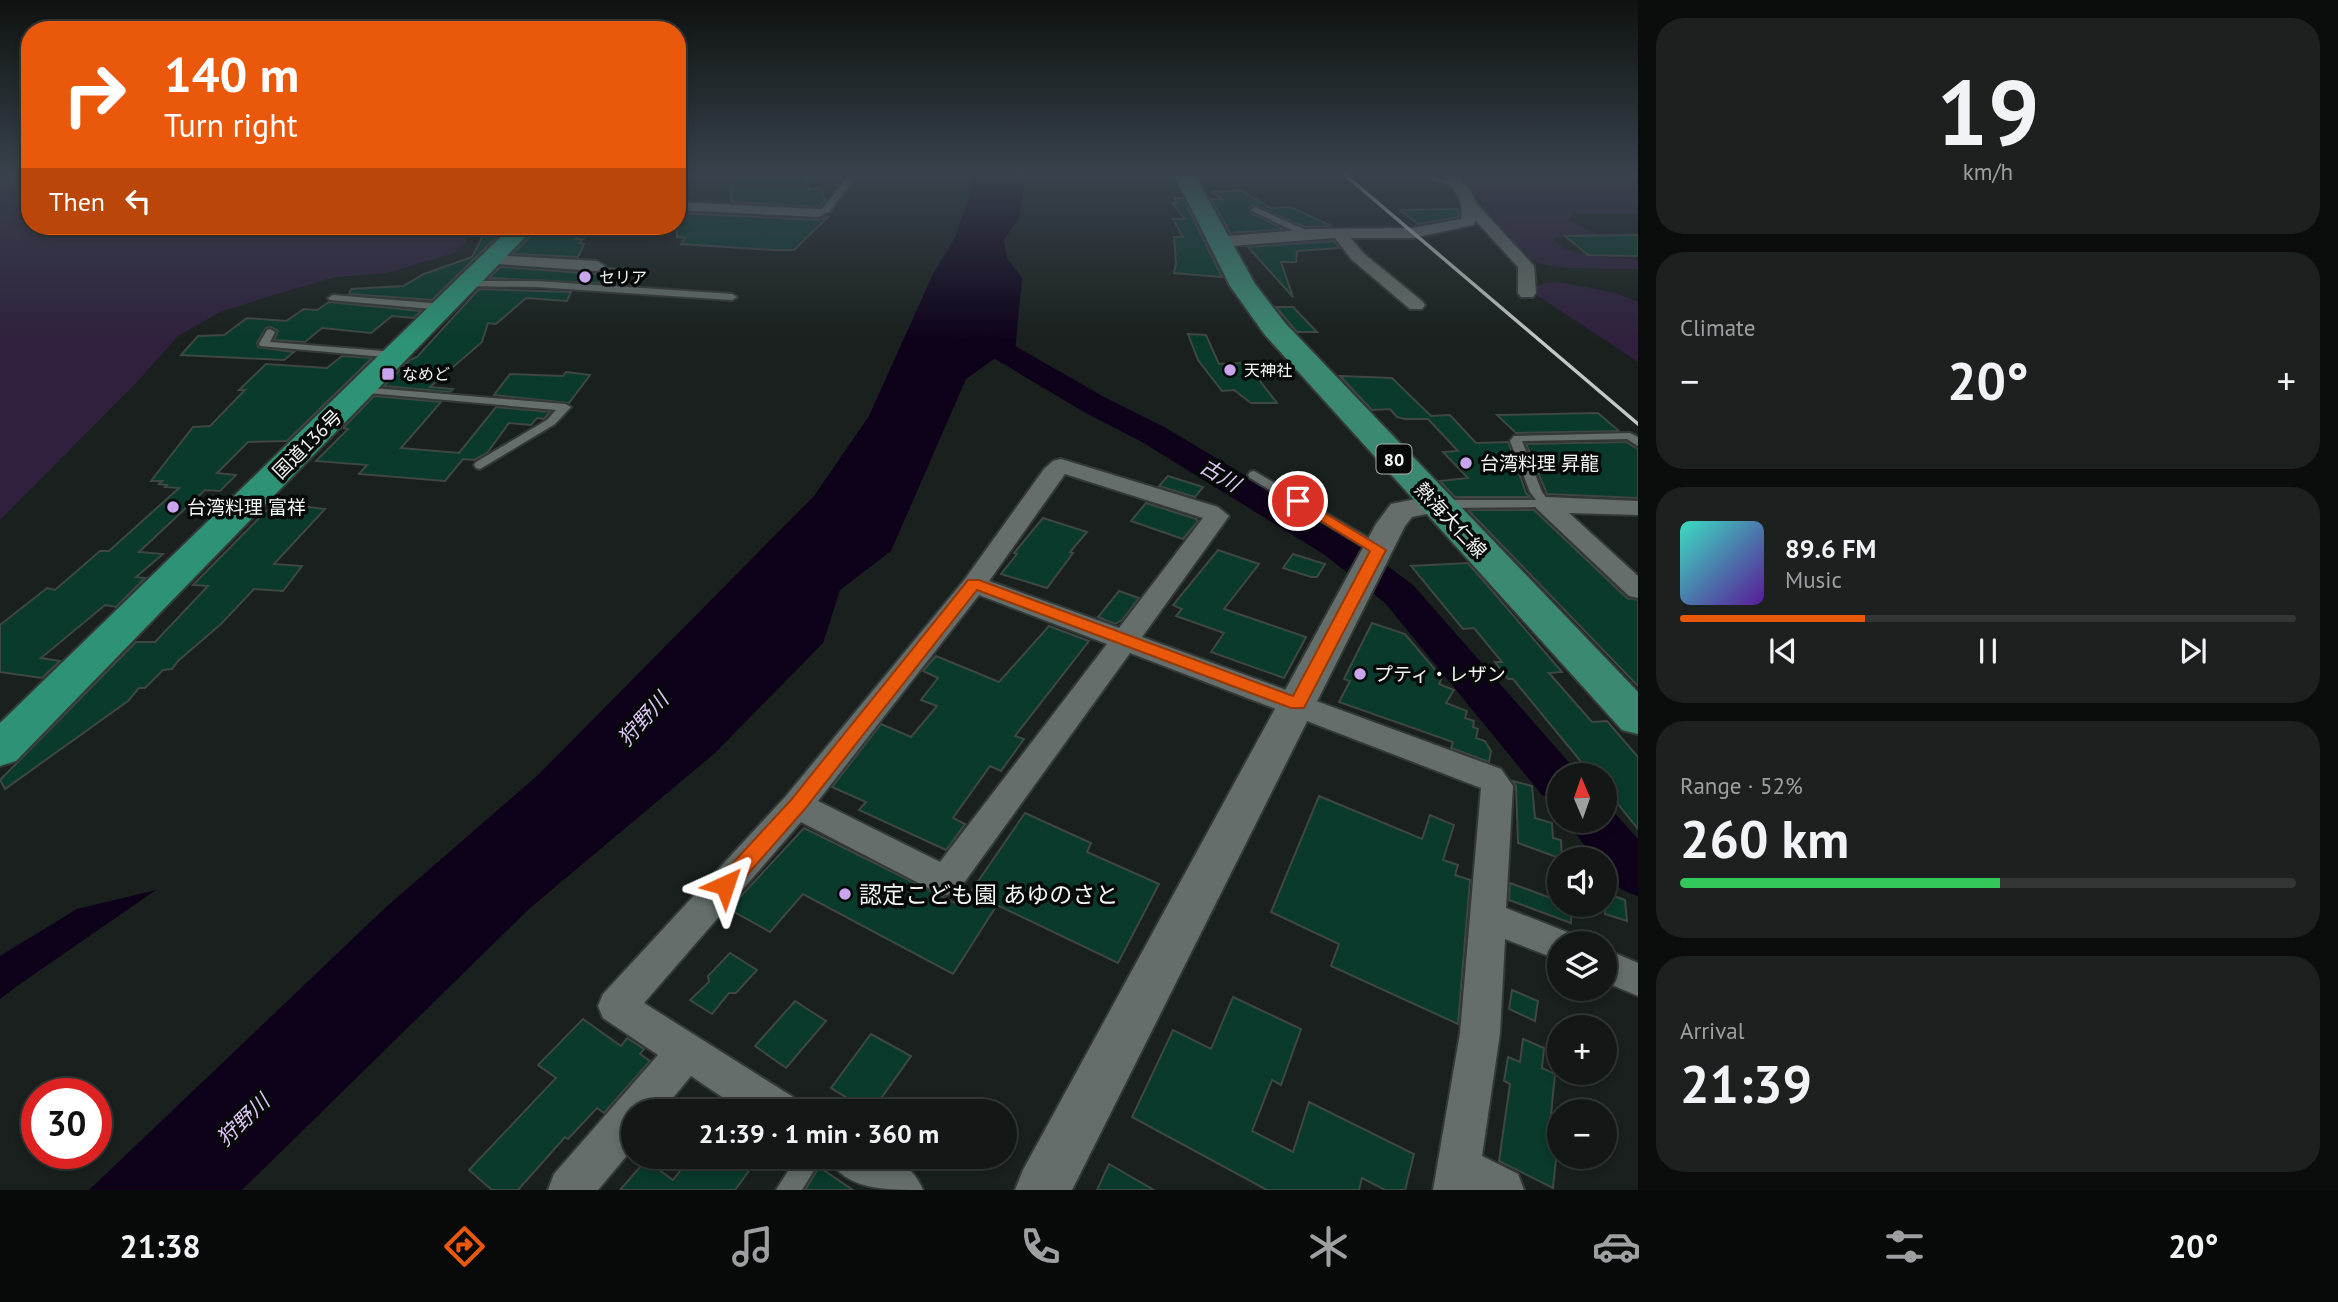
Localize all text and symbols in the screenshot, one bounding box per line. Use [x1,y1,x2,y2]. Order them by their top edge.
text: 140 m [164,42,299,106]
icon: right [49,49,140,140]
text: 19 [1936,52,2040,170]
text: Turn right [164,104,298,146]
text: km/h [1963,157,2013,186]
icon: left [119,182,157,220]
text: Then [49,185,105,218]
place label: セリア [599,267,647,287]
marker: セリア [577,269,593,285]
text: Climate [1680,313,1755,342]
text: 20° [1947,347,2029,414]
text: − [1680,356,1699,405]
text: + [2277,356,2296,405]
place label: 天神社 [1244,360,1292,380]
marker: 天神社 [1222,362,1238,378]
place label: なめど [402,364,450,384]
marker: なめど [380,366,396,382]
street label: 国道136号 [267,404,347,484]
road number: 80 [1376,444,1412,474]
place label: 台湾料理 昇龍 [1480,451,1599,475]
water label: 古川 [1195,453,1247,498]
marker: 台湾料理 昇龍 [1458,455,1474,471]
pin [1268,471,1328,531]
street label: 熱海大仁線 [1410,477,1492,563]
icon: arrive [1279,482,1317,520]
place label: 台湾料理 富祥 [187,495,306,519]
marker: 台湾料理 富祥 [165,499,181,515]
text: 89.6 FM [1785,532,1876,565]
text: Music [1785,565,1842,594]
icon: previous [1764,632,1802,670]
icon: pause [1969,632,2007,670]
icon: next [2174,632,2212,670]
place label: プティ・レザン [1374,662,1506,686]
marker: プティ・レザン [1352,666,1368,682]
water label: 狩野川 [612,685,675,751]
north arrow [1547,763,1617,833]
map controls [1547,763,1617,1169]
text: Range · 52% [1680,771,1803,800]
text: 260 km [1680,805,1849,872]
button: sound [1547,847,1617,917]
position arrow [688,848,762,922]
place label: 認定こども園 あゆのさと [859,880,1118,909]
marker: 認定こども園 あゆのさと [837,886,853,902]
button: layers [1547,931,1617,1001]
button: + [1547,1015,1617,1085]
text: Arrival [1680,1016,1744,1045]
text: 21:39 [1680,1050,1812,1117]
speed limit sign: 30 [21,1078,112,1169]
water label: 狩野川 [211,1087,276,1152]
button: − [1547,1099,1617,1169]
text: 21:39 · 1 min · 360 m [699,1117,939,1150]
icon: directions [440,1222,489,1271]
icon: music [728,1222,777,1271]
icon: phone [1016,1222,1065,1271]
icon: climate [1304,1222,1353,1271]
icon: car [1592,1222,1641,1271]
icon: filters [1880,1222,1929,1271]
text: 21:38 [120,1225,201,1267]
text: 20° [2168,1225,2218,1267]

